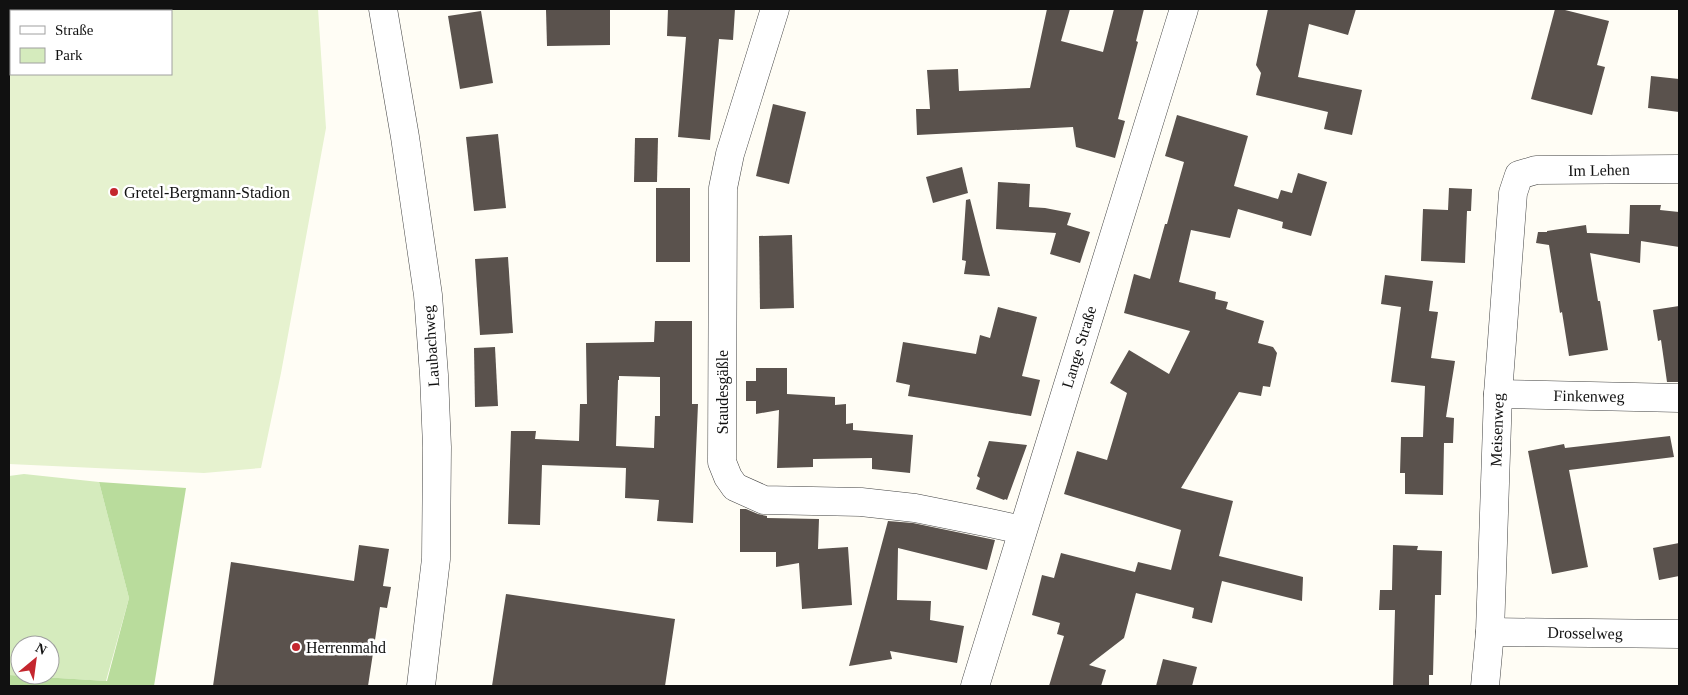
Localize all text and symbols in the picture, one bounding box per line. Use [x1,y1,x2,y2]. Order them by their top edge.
legend [10,10,172,75]
text: Straße [55,22,94,38]
text: Park [55,47,83,63]
street label: Im Lehen [1568,161,1630,179]
place label: Gretel-Bergmann-Stadion [124,184,290,202]
marker: Gretel-Bergmann-Stadion [108,186,120,198]
street label: Lange Straße [1058,304,1100,390]
street label: Laubachweg [420,305,443,387]
street label: Staudesgäßle [714,350,732,434]
street label: Finkenweg [1553,387,1625,406]
street label: Meisenweg [1487,393,1508,467]
street label: Drosselweg [1547,624,1623,643]
north arrow [10,635,60,685]
place label: Herrenmahd [306,639,386,656]
text: N [33,640,49,658]
marker: Herrenmahd [290,641,302,653]

